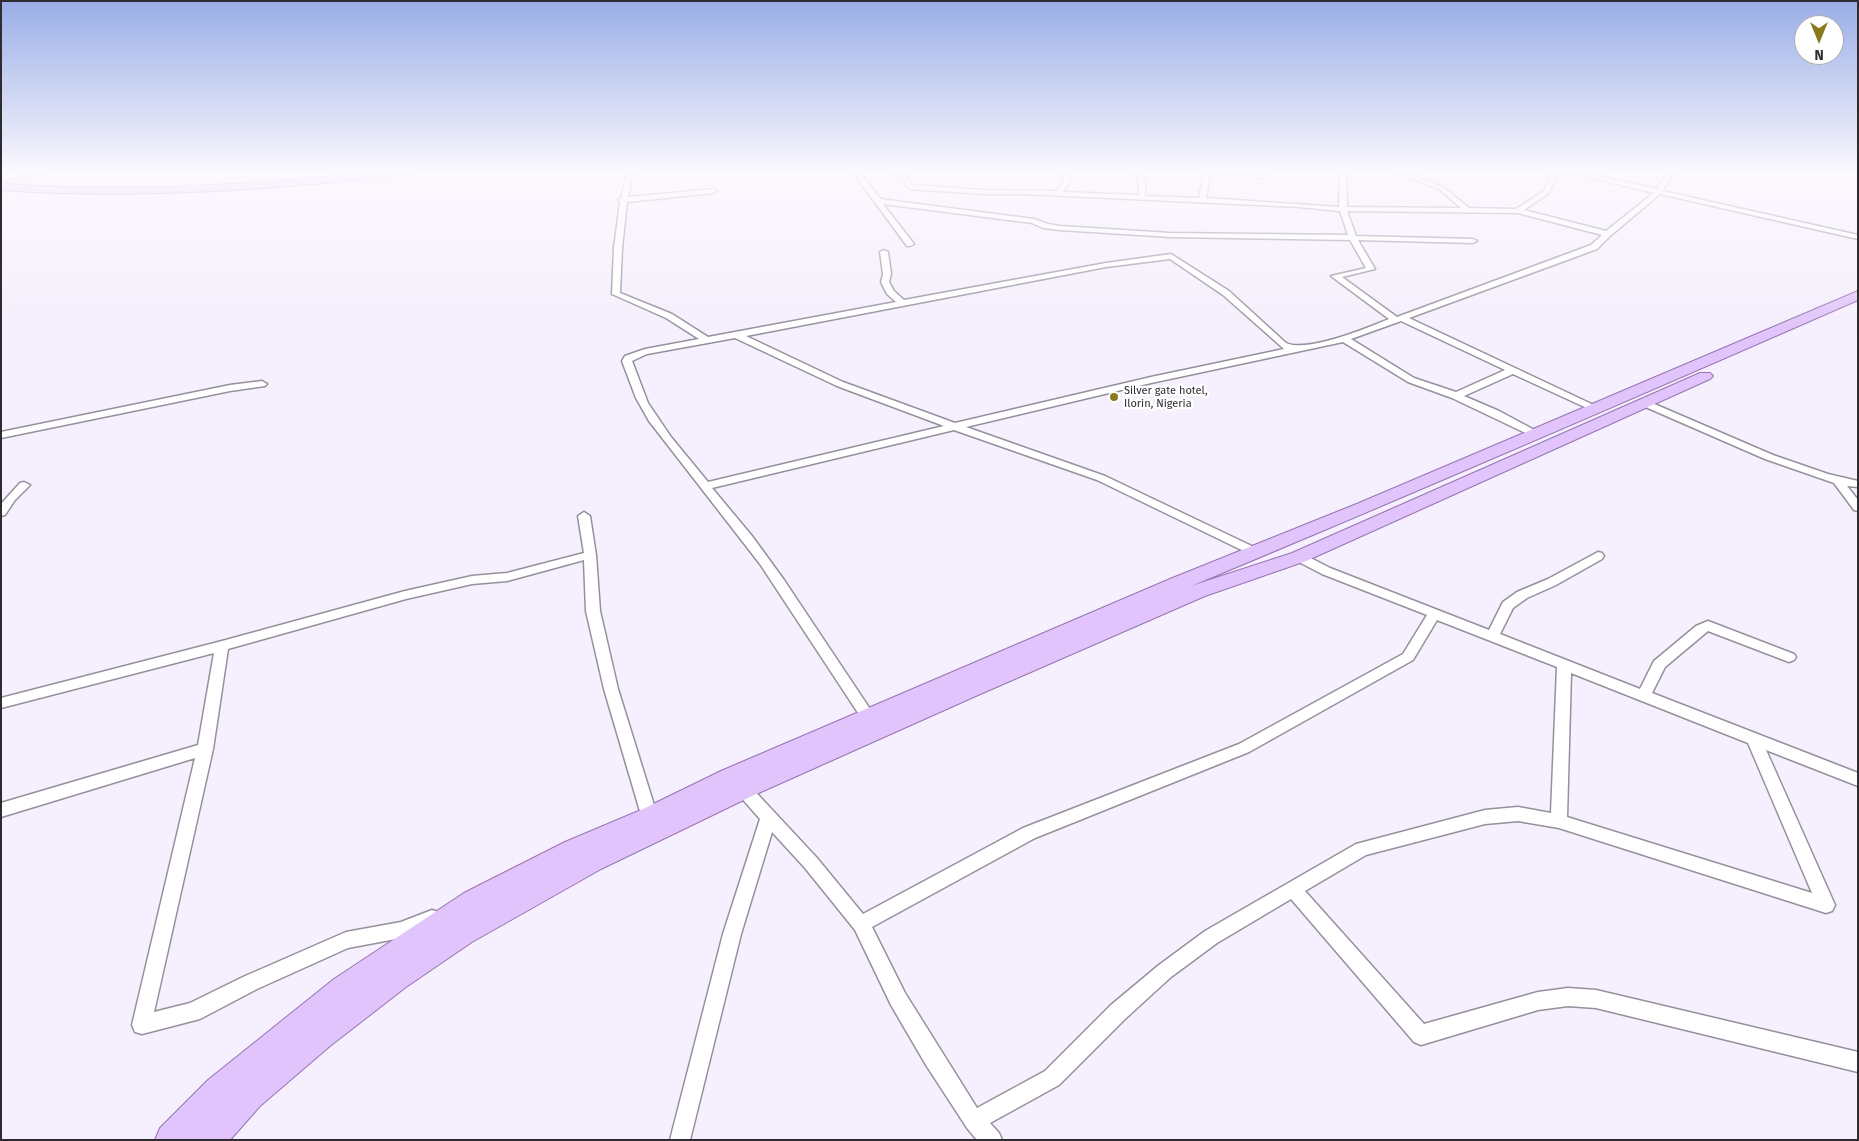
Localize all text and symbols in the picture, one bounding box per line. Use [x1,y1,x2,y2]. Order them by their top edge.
north arrow [1794,15,1844,65]
text: N [1814,46,1824,63]
place label: Silver gate hotel, Ilorin, Nigeria [1124,384,1208,410]
marker: Silver gate hotel, Ilorin, Nigeria [1108,391,1120,403]

